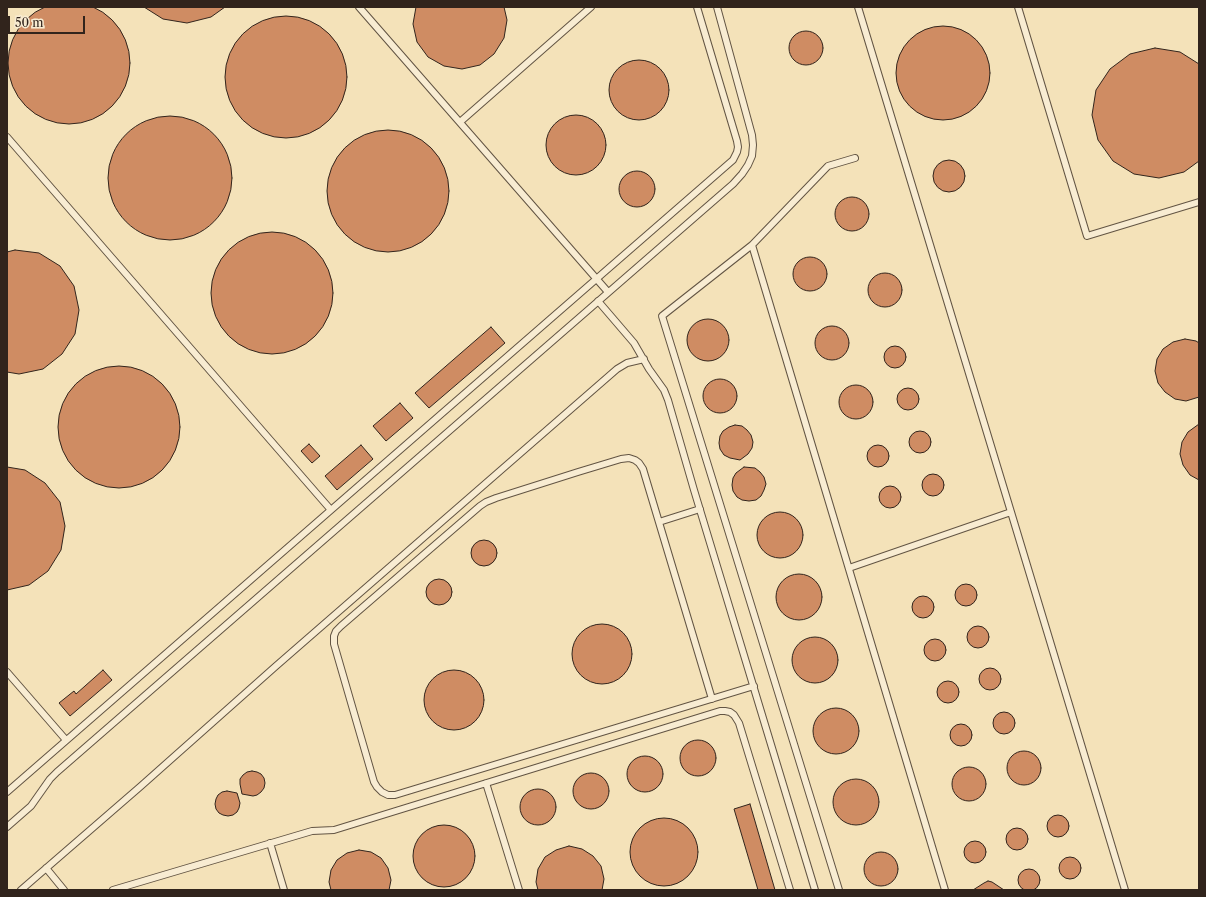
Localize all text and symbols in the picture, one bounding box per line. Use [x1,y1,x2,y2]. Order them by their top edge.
scale bar [10,8,87,34]
text: 50 m [15,15,44,30]

